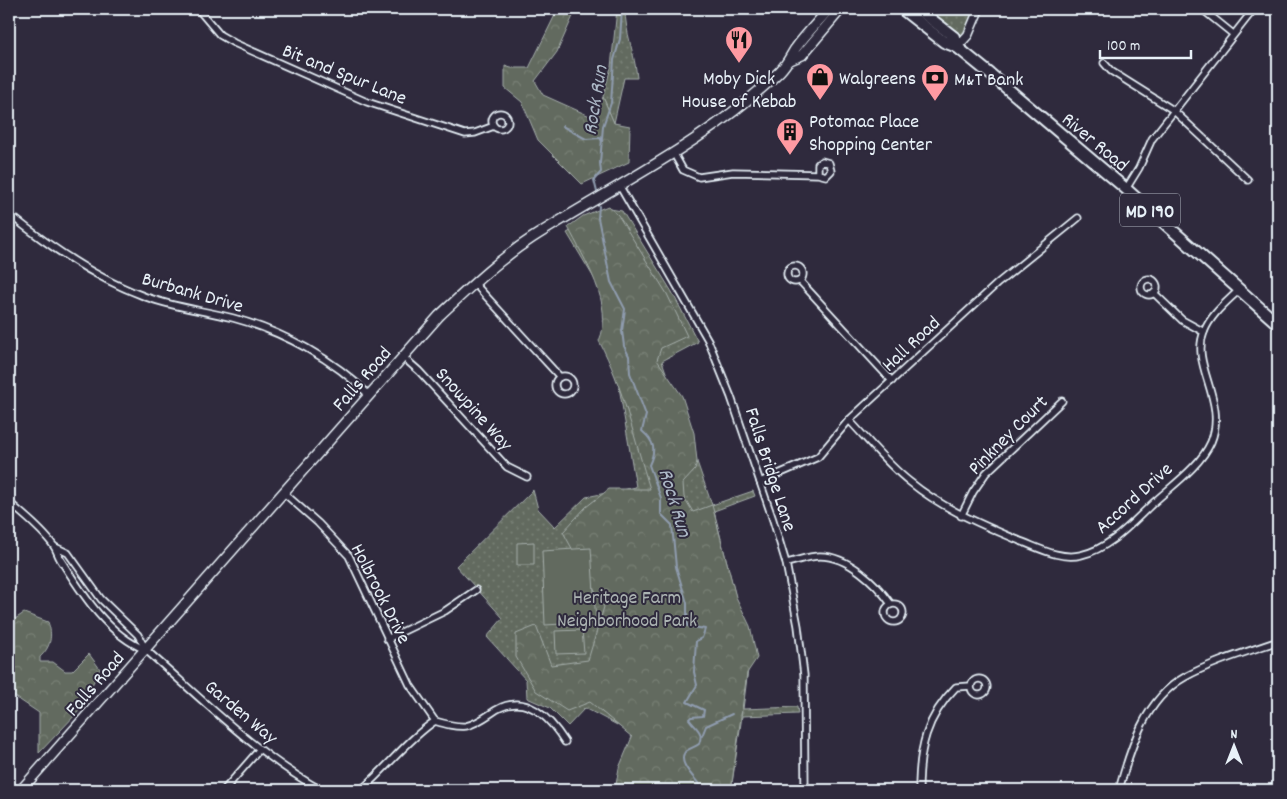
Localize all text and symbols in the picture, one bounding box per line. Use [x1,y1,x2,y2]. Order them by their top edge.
restaurant icon: Moby Dick House of Kebab [724,25,754,64]
scale bar [1100,28,1191,60]
text: 100 m [1107,36,1140,58]
street label: Bit and Spur Lane [277,38,410,114]
water label: Rock Run [577,62,617,138]
shop icon: Walgreens [805,62,835,101]
bank icon: M&T Bank [920,63,950,102]
place label: Moby Dick House of Kebab [682,66,796,117]
place label: Walgreens [839,66,916,94]
place label: M&T Bank [954,67,1023,95]
street label: River Road [1054,107,1134,180]
place label: Potomac Place Shopping Center [809,109,933,160]
building icon: Potomac Place Shopping Center [775,117,805,156]
road number: MD 190 [1120,194,1180,226]
street label: Burbank Drive [138,266,246,322]
street label: Hall Road [876,311,948,380]
street label: Falls Road [327,341,399,419]
street label: Snowpine Way [427,362,519,459]
street label: Pinkney Court [963,390,1055,482]
street label: Falls Bridge Lane [736,404,802,536]
street label: Accord Drive [1090,457,1180,542]
water label: Rock Run [648,465,698,542]
street label: Holbrook Drive [342,539,417,649]
park label: Heritage Farm Neighborhood Park [557,585,697,636]
street label: Falls Road [60,646,132,724]
street label: Garden Way [197,674,283,753]
north arrow [1210,722,1260,772]
text: N [1231,725,1238,745]

